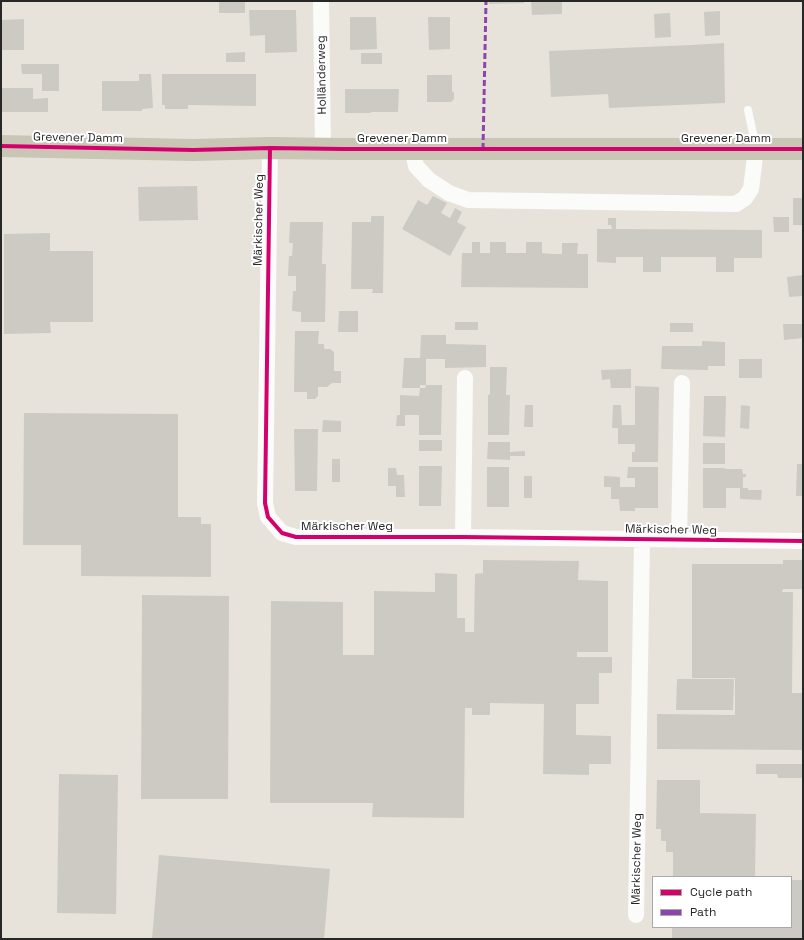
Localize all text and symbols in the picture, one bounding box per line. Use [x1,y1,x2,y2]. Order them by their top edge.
street label: Holländerweg [314,35,330,115]
street label: Grevener Damm [33,130,123,146]
street label: Grevener Damm [357,132,447,146]
street label: Grevener Damm [681,132,771,146]
street label: Märkischer Weg [251,174,267,266]
street label: Märkischer Weg [301,520,393,534]
street label: Märkischer Weg [625,522,717,538]
street label: Märkischer Weg [629,813,645,905]
legend [652,876,792,928]
text: Cycle path [690,884,752,900]
text: Path [690,904,716,920]

